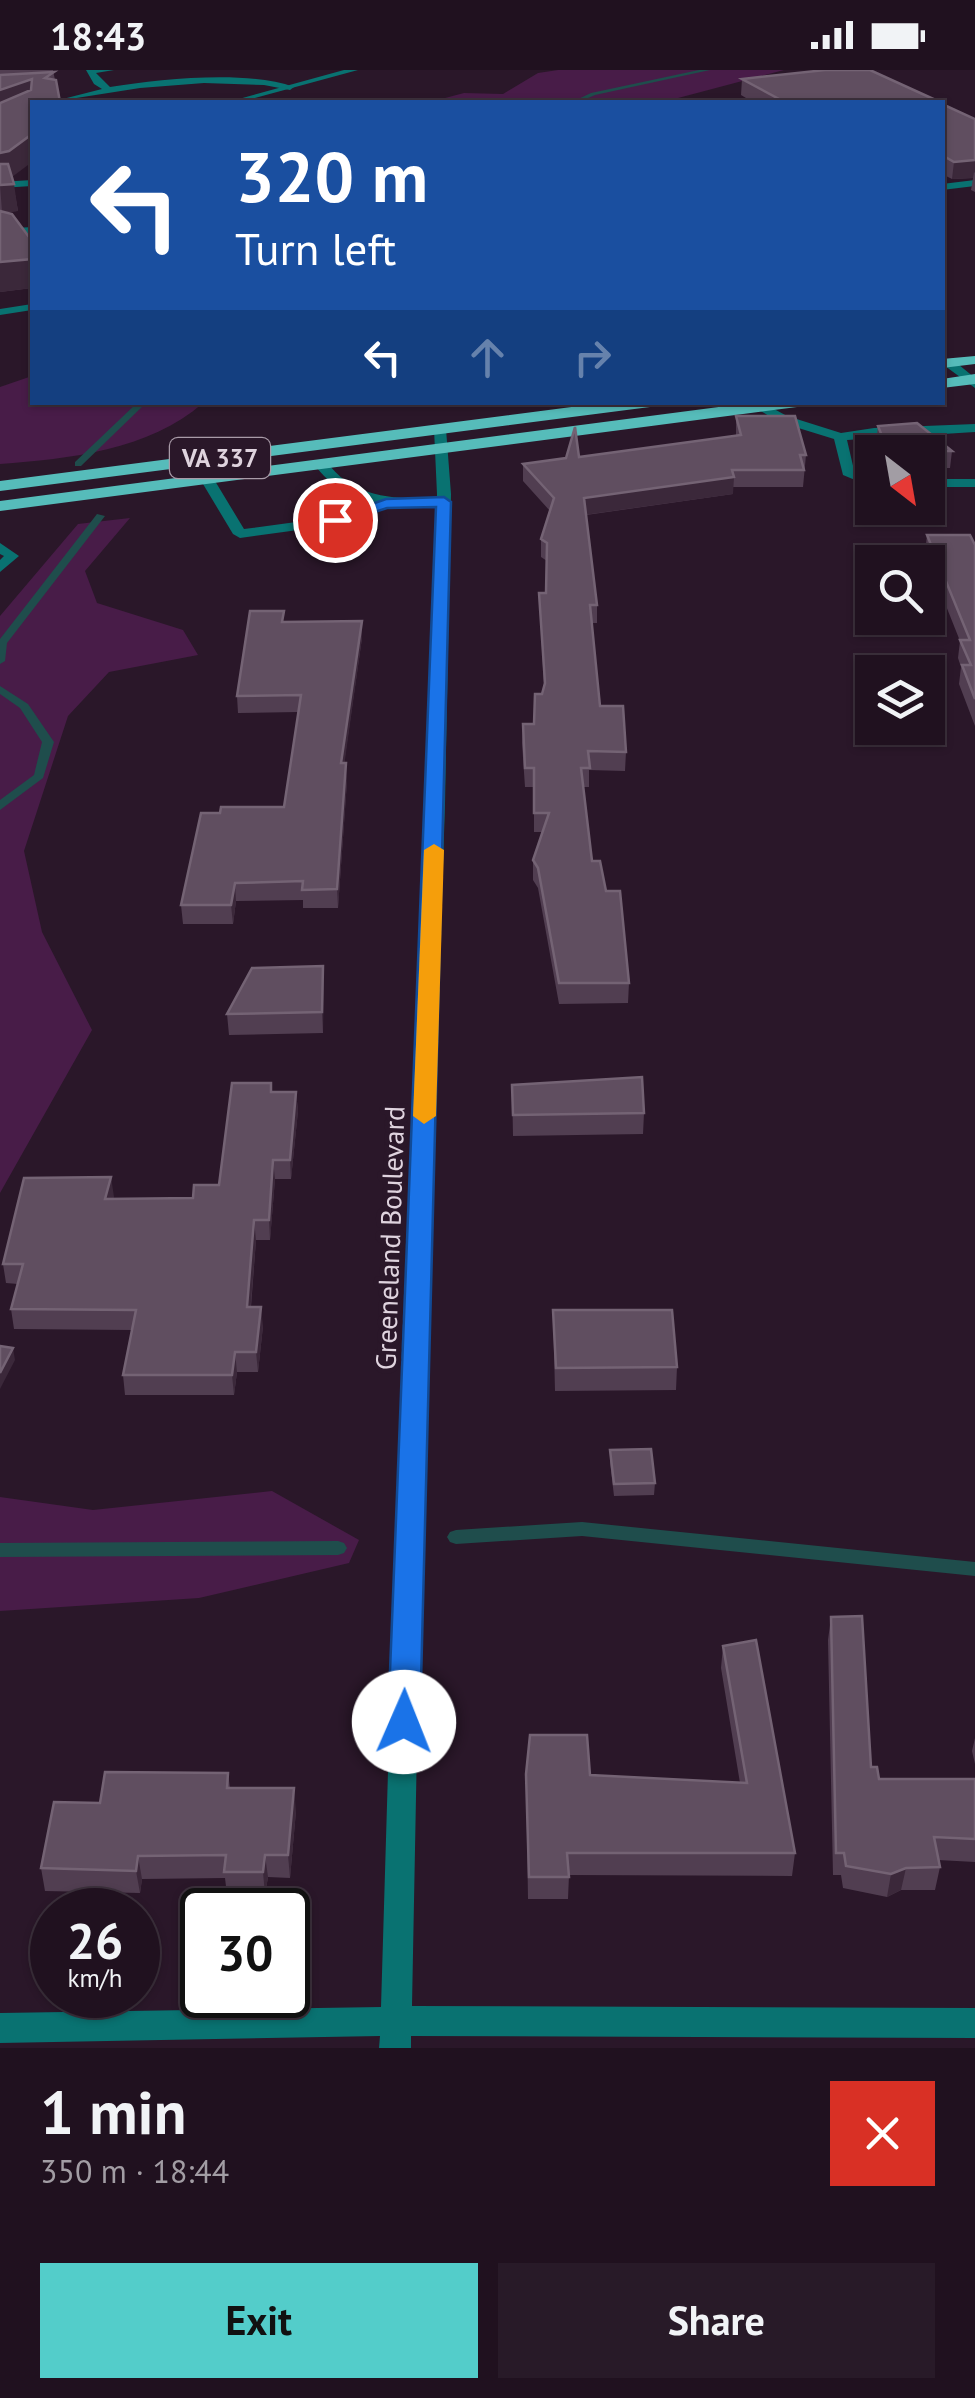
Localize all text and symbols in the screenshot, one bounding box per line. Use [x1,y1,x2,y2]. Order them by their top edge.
text: 18:43 [50,11,146,60]
text: 320 m [235,131,428,221]
icon: left [70,140,200,270]
text: Turn left [235,219,396,277]
icon: left [355,330,410,385]
icon: ahead [460,330,515,385]
icon: right [565,330,620,385]
north arrow [855,435,945,525]
map controls [855,435,945,745]
road number: VA 337 [170,438,270,478]
pin [293,478,378,563]
icon: arrive [308,493,363,548]
button: search [855,545,945,635]
button: layers [855,655,945,745]
street label: Greeneland Boulevard [366,1105,413,1371]
position arrow [352,1670,456,1774]
speed limit sign: 30 [180,1888,310,2018]
text: 26 [67,1908,123,1973]
text: km/h [68,1962,122,1994]
text: 1 min [40,2073,186,2151]
button: close [830,2081,935,2186]
text: 350 m · 18:44 [40,2150,229,2192]
button: Exit [40,2263,478,2378]
button: Share [498,2263,935,2378]

